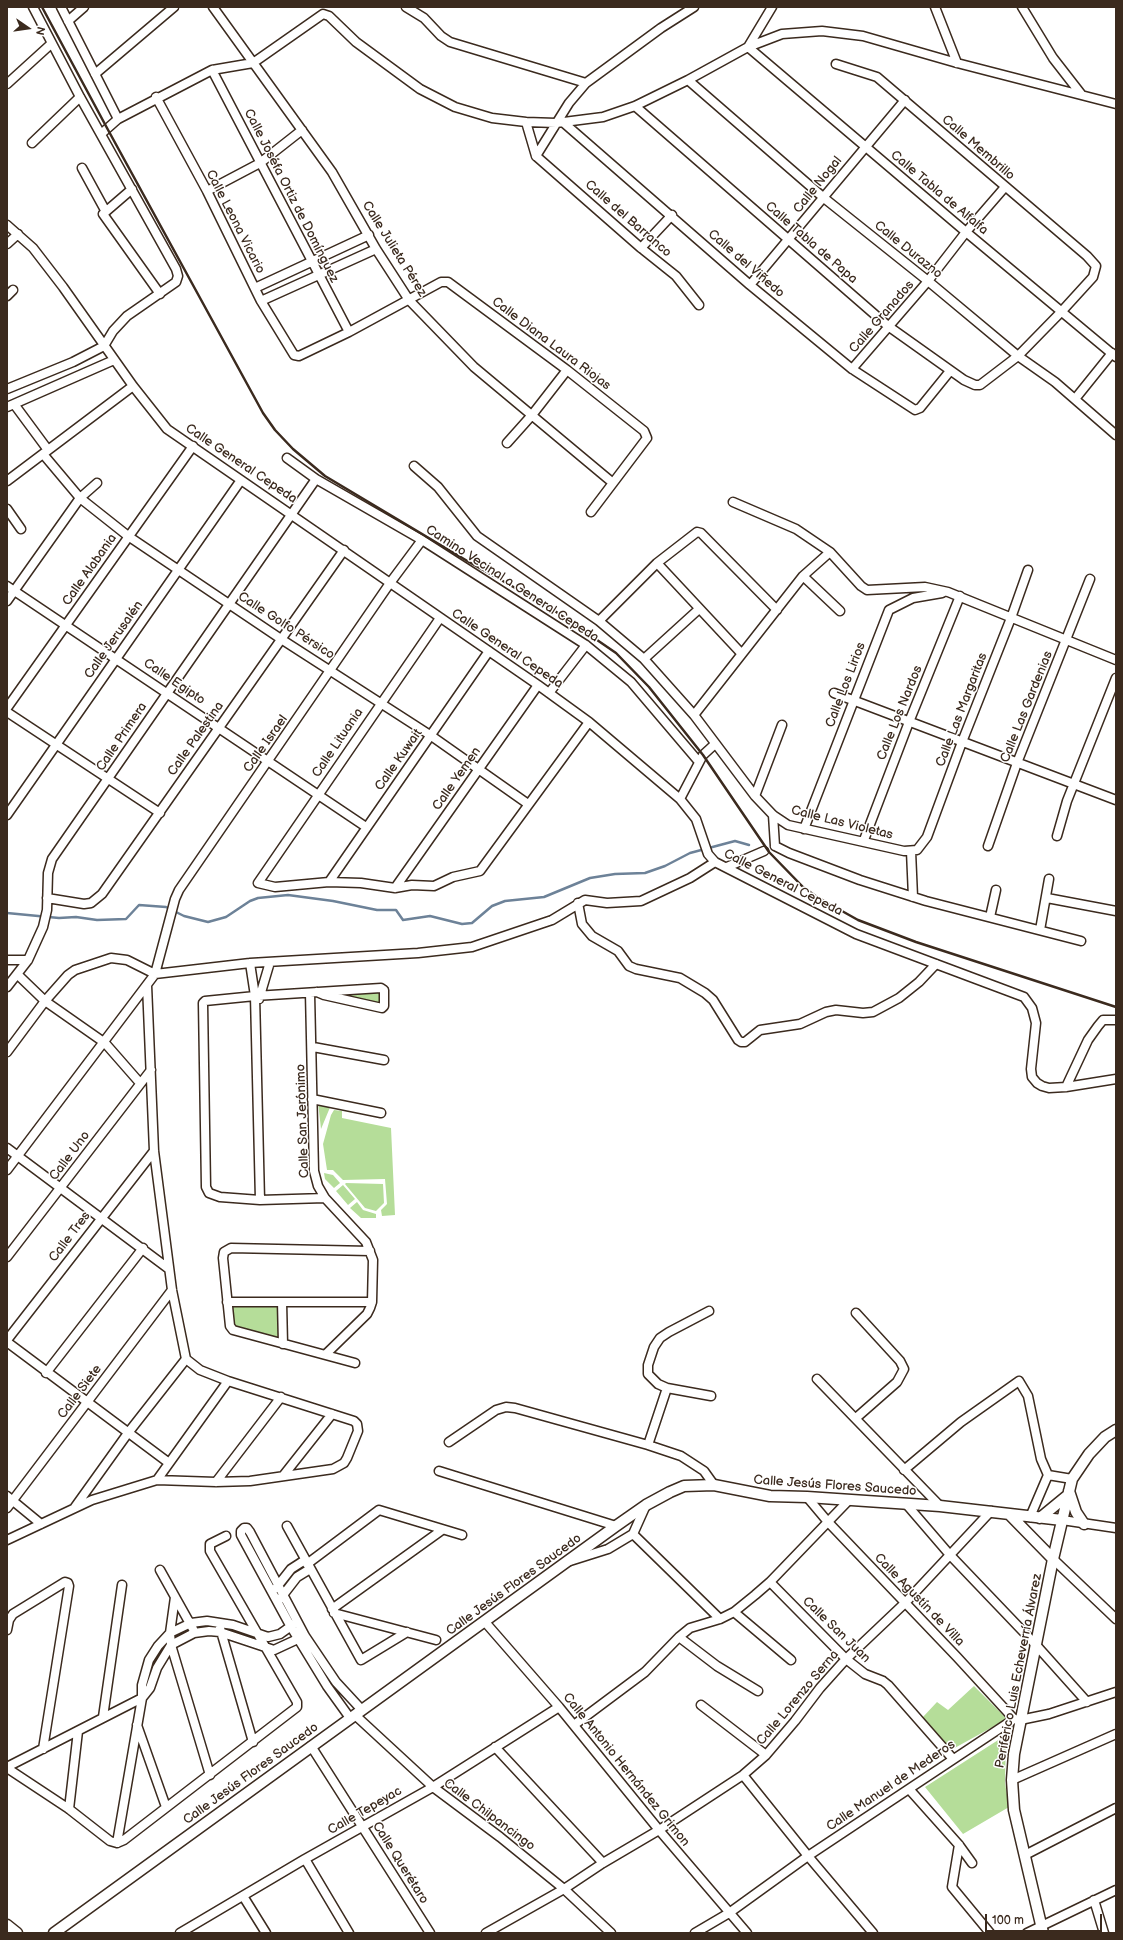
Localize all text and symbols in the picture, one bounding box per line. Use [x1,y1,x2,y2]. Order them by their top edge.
north arrow [8,8,48,48]
text: N [33,25,47,36]
street label: Calle Joséfa Ortiz de Domínguez [240,107,342,285]
street label: Calle Membrillo [938,112,1018,184]
street label: Calle Tabla de Alfalfa [887,148,991,238]
street label: Calle Nogal [790,153,846,217]
street label: Calle Leona Vicario [202,168,268,276]
street label: Calle del Barranco [582,177,674,261]
street label: Calle Julieta Pérez [358,198,430,300]
street label: Calle Tabla de Papa [762,199,860,287]
street label: Calle Durazno [871,218,945,282]
street label: Calle del Viñedo [705,227,787,301]
street label: Calle Granados [846,278,918,356]
street label: Calle Diana Laura Riojas [488,294,614,394]
street label: Calle General Cepeda [182,421,300,507]
street label: Camino Vecinal a General Cepeda [423,522,601,646]
street label: Calle Alabania [60,531,120,609]
street label: Calle Golfo Pérsico [235,589,337,663]
street label: Calle Jerusalén [81,598,147,682]
street label: Calle General Cepeda [448,606,566,692]
street label: Calle Los Lirios [823,640,869,730]
street label: Calle Las Gardenias [998,649,1056,765]
street label: Calle Las Margaritas [933,651,991,769]
street label: Calle Egipto [140,656,208,708]
street label: Calle Los Nardos [874,663,926,763]
street label: Calle Palestina [165,699,227,779]
street label: Calle Primera [93,700,151,774]
street label: Calle Lituania [309,705,367,781]
street label: Calle Israel [241,712,291,776]
street label: Calle Kuwait [372,726,426,794]
street label: Calle Yemen [430,744,484,814]
street label: Calle Las Violetas [790,803,894,843]
street label: Calle General Cepeda [721,846,845,920]
street label: Calle San Jerónimo [293,1064,313,1178]
street label: Calle Uno [46,1128,94,1184]
street label: Calle Tres [46,1209,94,1265]
street label: Calle Siete [55,1362,105,1422]
street label: Calle Jesús Flores Saucedo [753,1473,917,1499]
street label: Calle Jesús Flores Saucedo [443,1531,585,1639]
street label: Calle Agustín de Villa [871,1550,967,1650]
street label: Periférico Luis Echeverría Álvarez [992,1572,1046,1770]
street label: Calle San Juan [799,1594,873,1666]
street label: Calle Lorenzo Serna [754,1647,842,1749]
street label: Calle Antonio Hernández Grimon [559,1690,693,1850]
street label: Calle Jesús Flores Saucedo [180,1720,322,1828]
street label: Calle Manuel de Mederos [824,1737,958,1835]
street label: Calle Chilpancingo [440,1776,538,1854]
street label: Calle Tepeyac [325,1784,405,1838]
street label: Calle Querétaro [369,1819,431,1907]
scale bar [987,1906,1104,1932]
text: 100 m [992,1913,1024,1928]

